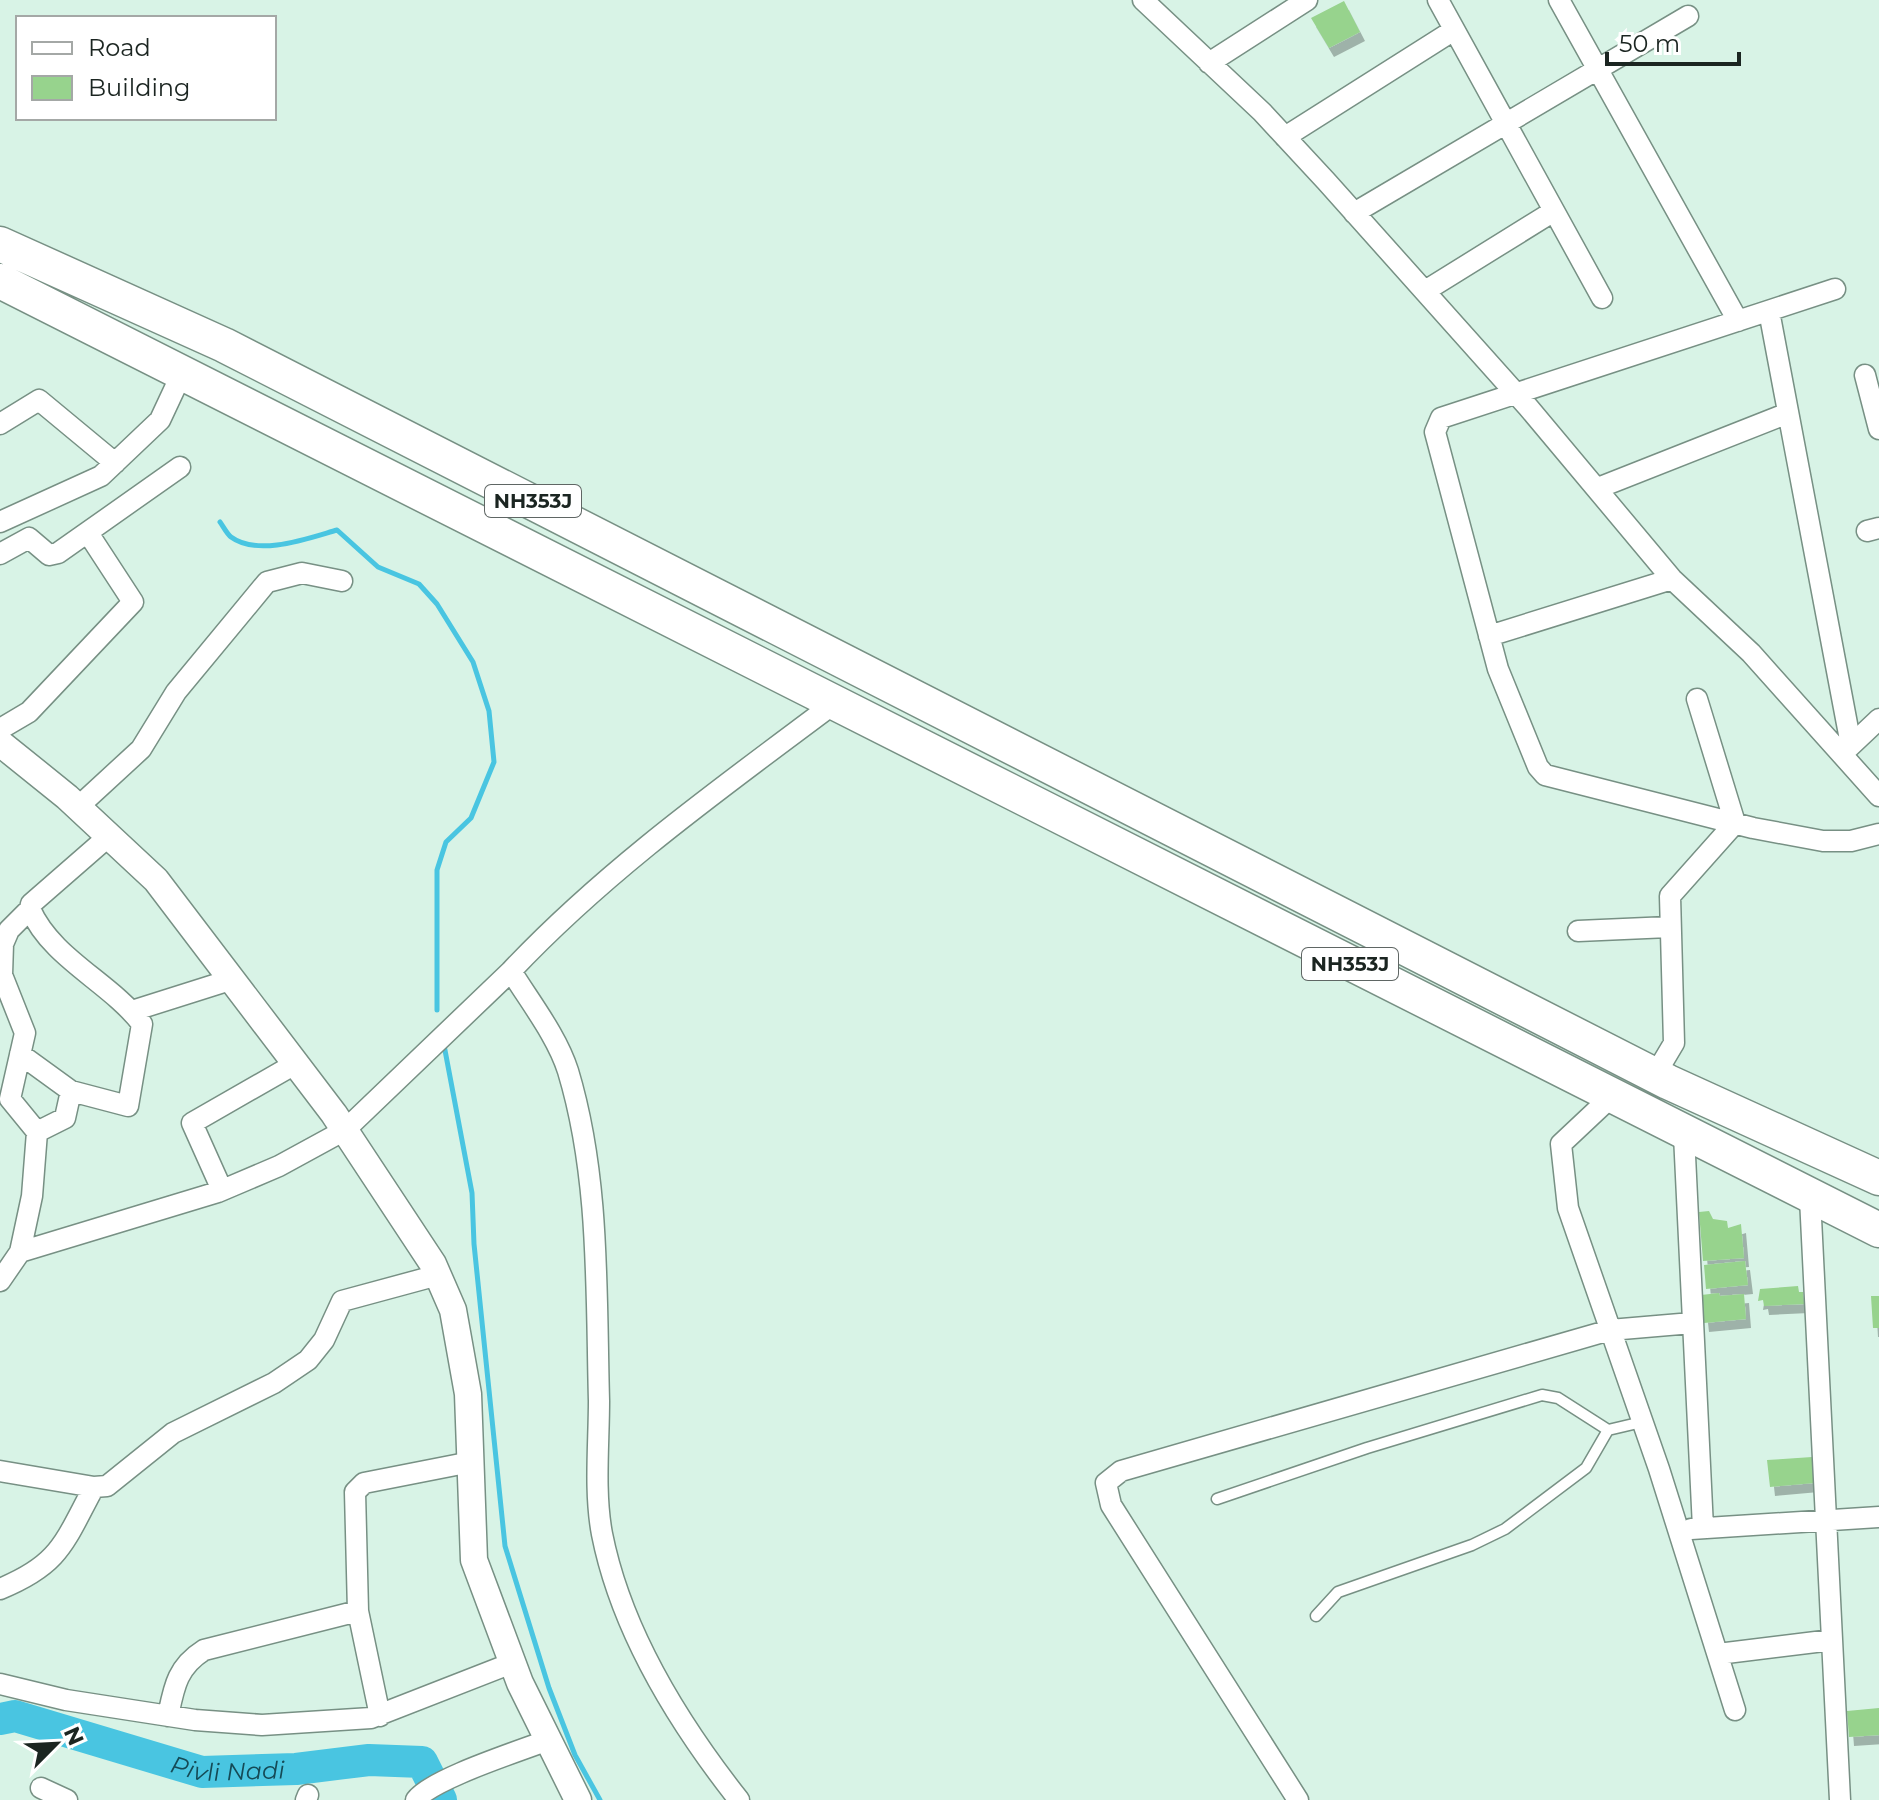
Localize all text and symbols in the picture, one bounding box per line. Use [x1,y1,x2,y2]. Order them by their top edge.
legend [16,16,276,120]
scale bar [1607,16,1739,66]
text: 50 m [1619,29,1680,58]
text: Road [88,33,151,62]
text: Building [88,73,191,102]
road number: NH353J [485,485,581,517]
road number: NH353J [1302,948,1398,980]
north arrow [16,1704,96,1784]
text: N [58,1722,90,1750]
water label: Pivli Nadi [167,1749,286,1788]

